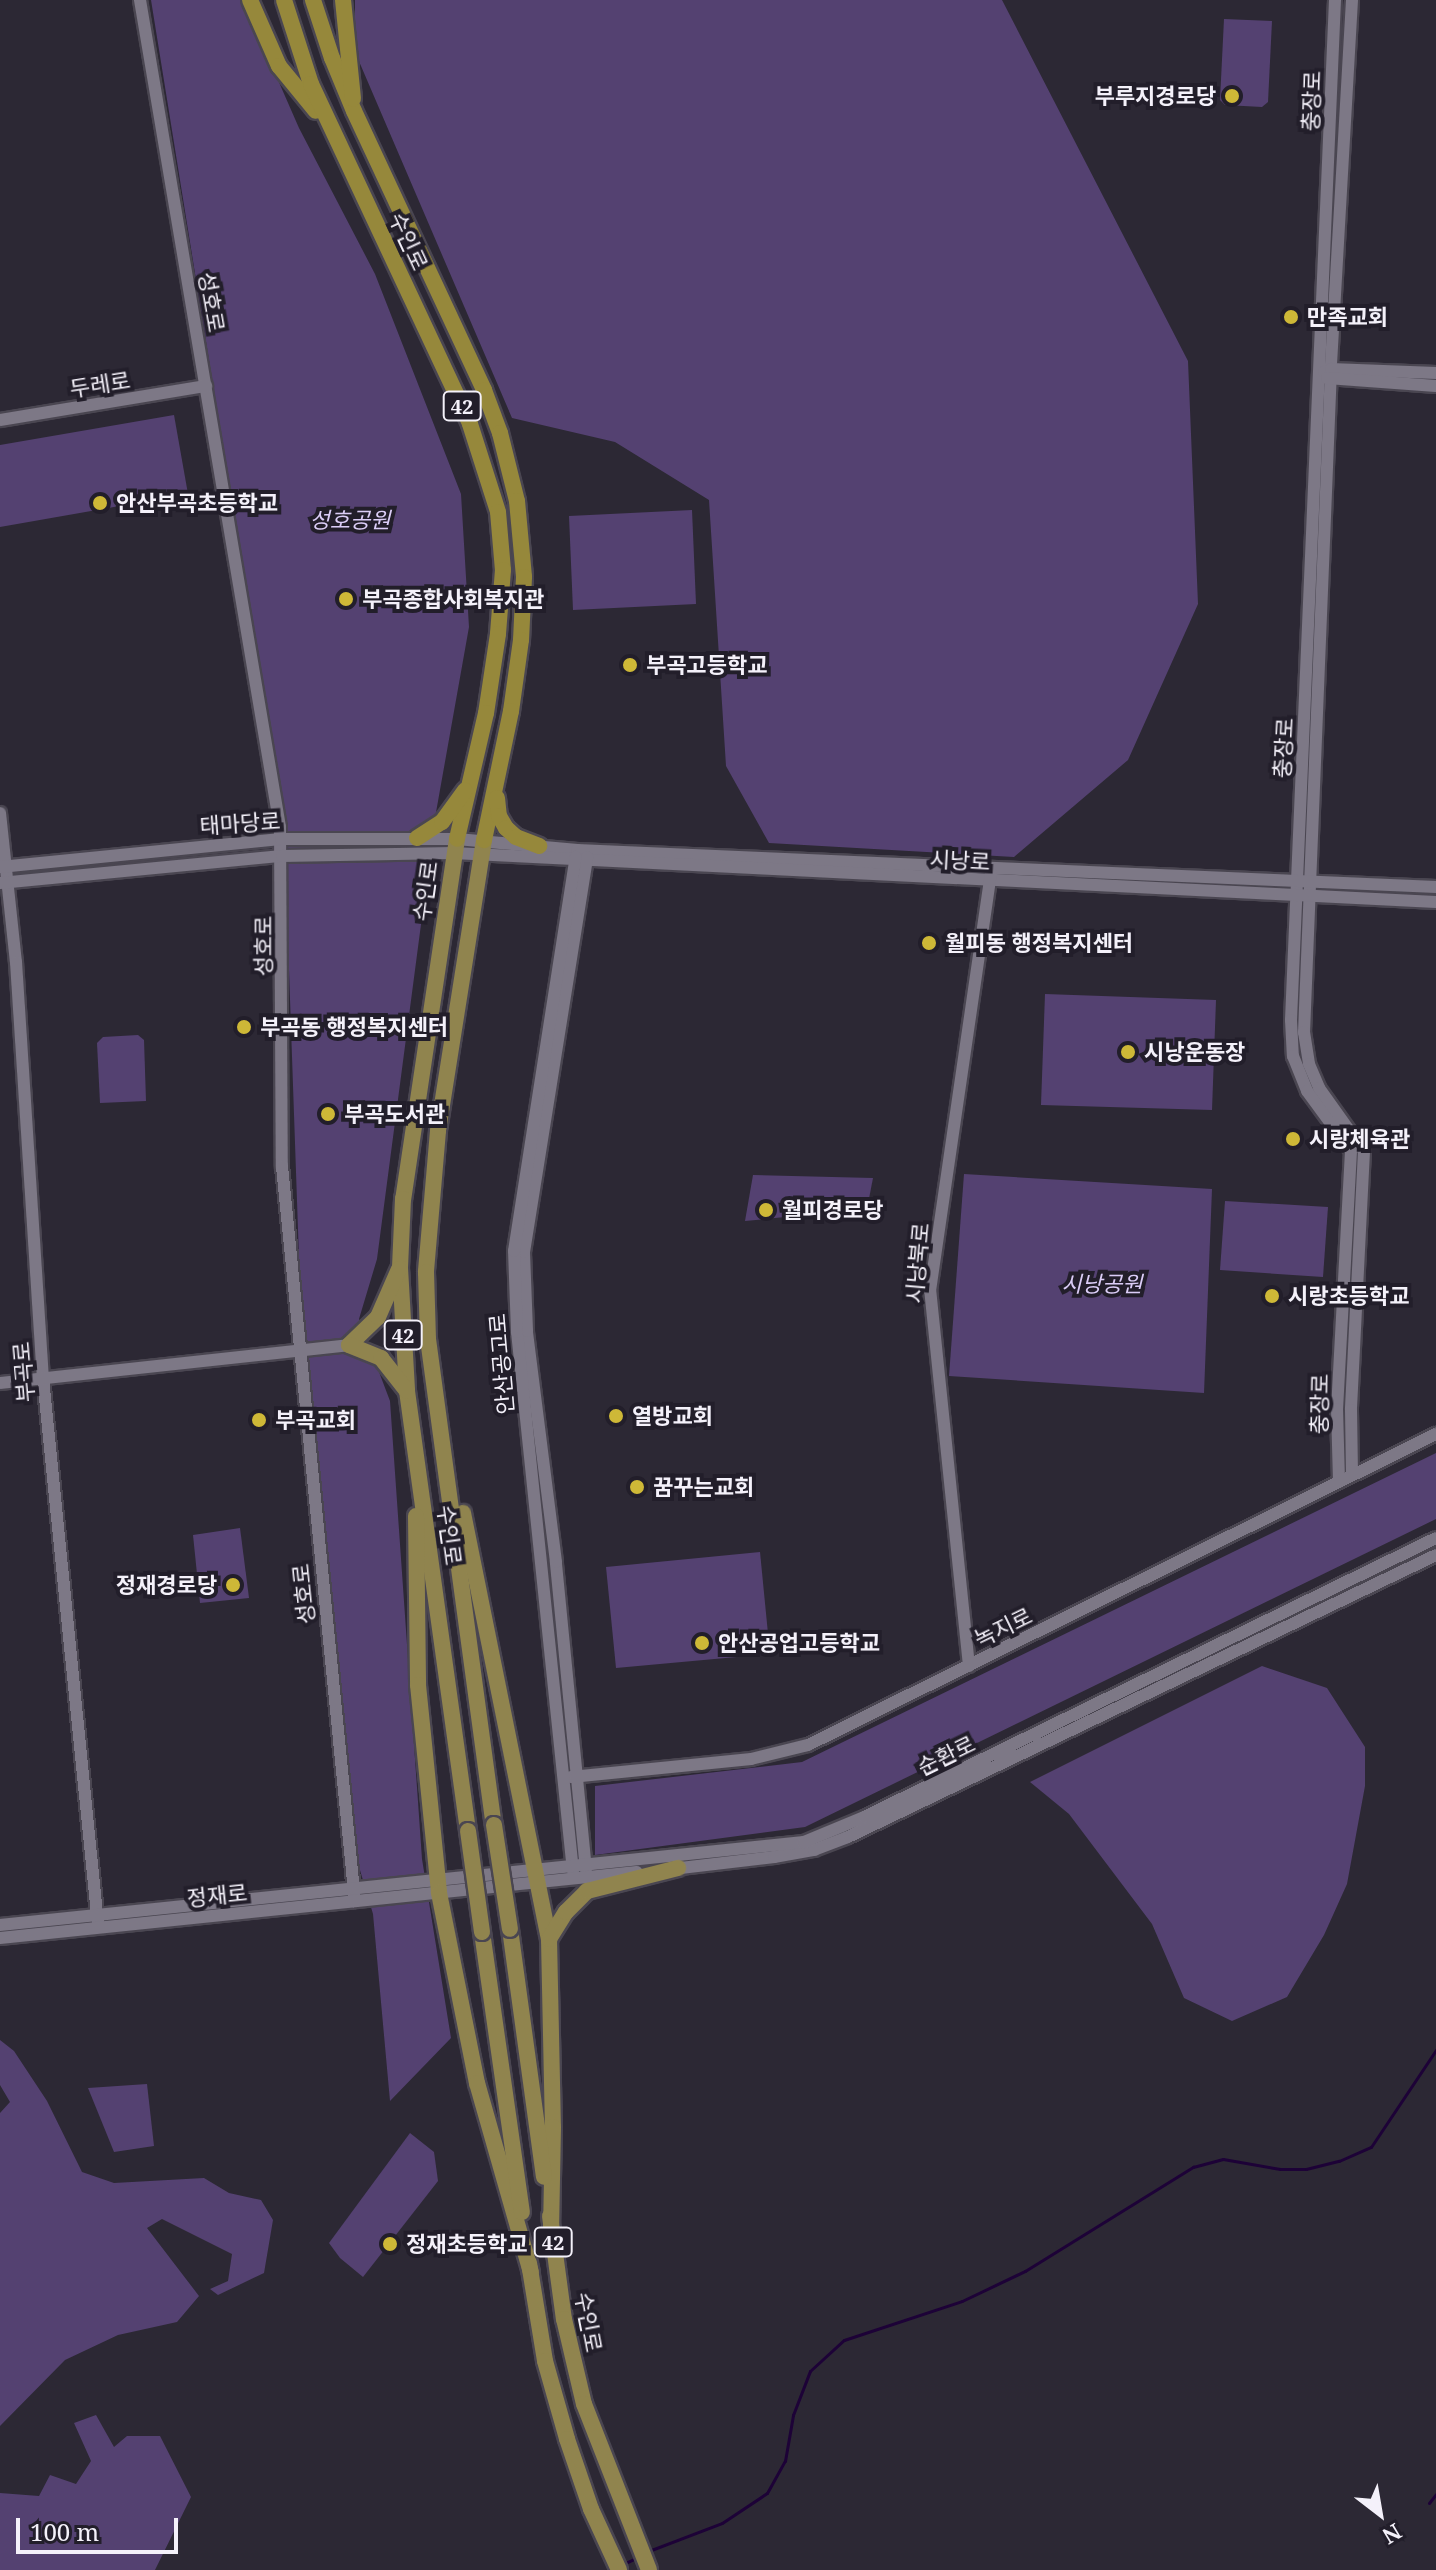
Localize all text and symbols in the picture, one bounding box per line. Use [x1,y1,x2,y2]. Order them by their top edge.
street label: 충장로 [1297,70,1325,132]
place label: 부루지경로당 [1095,83,1216,109]
marker: 부루지경로당 [1223,87,1241,105]
street label: 수인로 [384,208,434,274]
street label: 성호로 [194,270,230,334]
place label: 만족교회 [1307,304,1388,330]
marker: 만족교회 [1282,308,1300,326]
street label: 두레로 [68,366,132,402]
road number: 42 [442,390,482,422]
place label: 안산부곡초등학교 [116,490,278,516]
marker: 안산부곡초등학교 [91,494,109,512]
park label: 성호공원 [310,507,390,533]
place label: 부곡종합사회복지관 [362,586,544,612]
marker: 부곡종합사회복지관 [337,590,355,608]
place label: 부곡고등학교 [646,652,767,678]
marker: 부곡고등학교 [621,656,639,674]
street label: 충장로 [1268,717,1298,779]
street label: 태마당로 [199,807,281,839]
street label: 시낭로 [929,845,991,875]
street label: 수인로 [408,859,442,923]
street label: 성호로 [250,916,276,976]
place label: 월피동 행정복지센터 [945,930,1133,956]
marker: 월피동 행정복지센터 [920,934,938,952]
place label: 부곡동 행정복지센터 [260,1014,448,1040]
marker: 부곡동 행정복지센터 [235,1018,253,1036]
place label: 시낭운동장 [1144,1039,1245,1065]
marker: 시낭운동장 [1119,1043,1137,1061]
place label: 부곡도서관 [344,1101,445,1127]
marker: 부곡도서관 [319,1105,337,1123]
place label: 시랑체육관 [1309,1126,1410,1152]
marker: 시랑체육관 [1284,1130,1302,1148]
place label: 월피경로당 [782,1197,883,1223]
marker: 월피경로당 [757,1201,775,1219]
street label: 시낭북로 [900,1222,934,1304]
park label: 시낭공원 [1062,1271,1142,1297]
place label: 시랑초등학교 [1288,1283,1409,1309]
marker: 시랑초등학교 [1263,1287,1281,1305]
street label: 안산공고로 [483,1312,519,1416]
road number: 42 [383,1319,423,1351]
street label: 부곡로 [7,1341,39,1403]
street label: 충장로 [1305,1373,1333,1435]
place label: 열방교회 [632,1403,713,1429]
place label: 부곡교회 [275,1407,356,1433]
marker: 열방교회 [607,1407,625,1425]
marker: 부곡교회 [250,1411,268,1429]
place label: 꿈꾸는교회 [653,1474,754,1500]
marker: 꿈꾸는교회 [628,1478,646,1496]
street label: 수인로 [433,1503,467,1567]
street label: 성호로 [287,1562,319,1626]
place label: 정재경로당 [116,1572,217,1598]
marker: 정재경로당 [224,1576,242,1594]
street label: 녹지로 [970,1602,1036,1652]
place label: 안산공업고등학교 [718,1630,880,1656]
marker: 안산공업고등학교 [693,1634,711,1652]
street label: 순환로 [913,1730,979,1780]
street label: 정재로 [185,1879,249,1911]
road number: 42 [533,2226,573,2258]
place label: 정재초등학교 [406,2231,527,2257]
marker: 정재초등학교 [381,2235,399,2253]
street label: 수인로 [570,2290,608,2354]
north arrow [1340,2474,1420,2554]
scale bar [20,2502,182,2552]
text: 100 m [30,2515,99,2548]
text: N [1377,2517,1408,2552]

